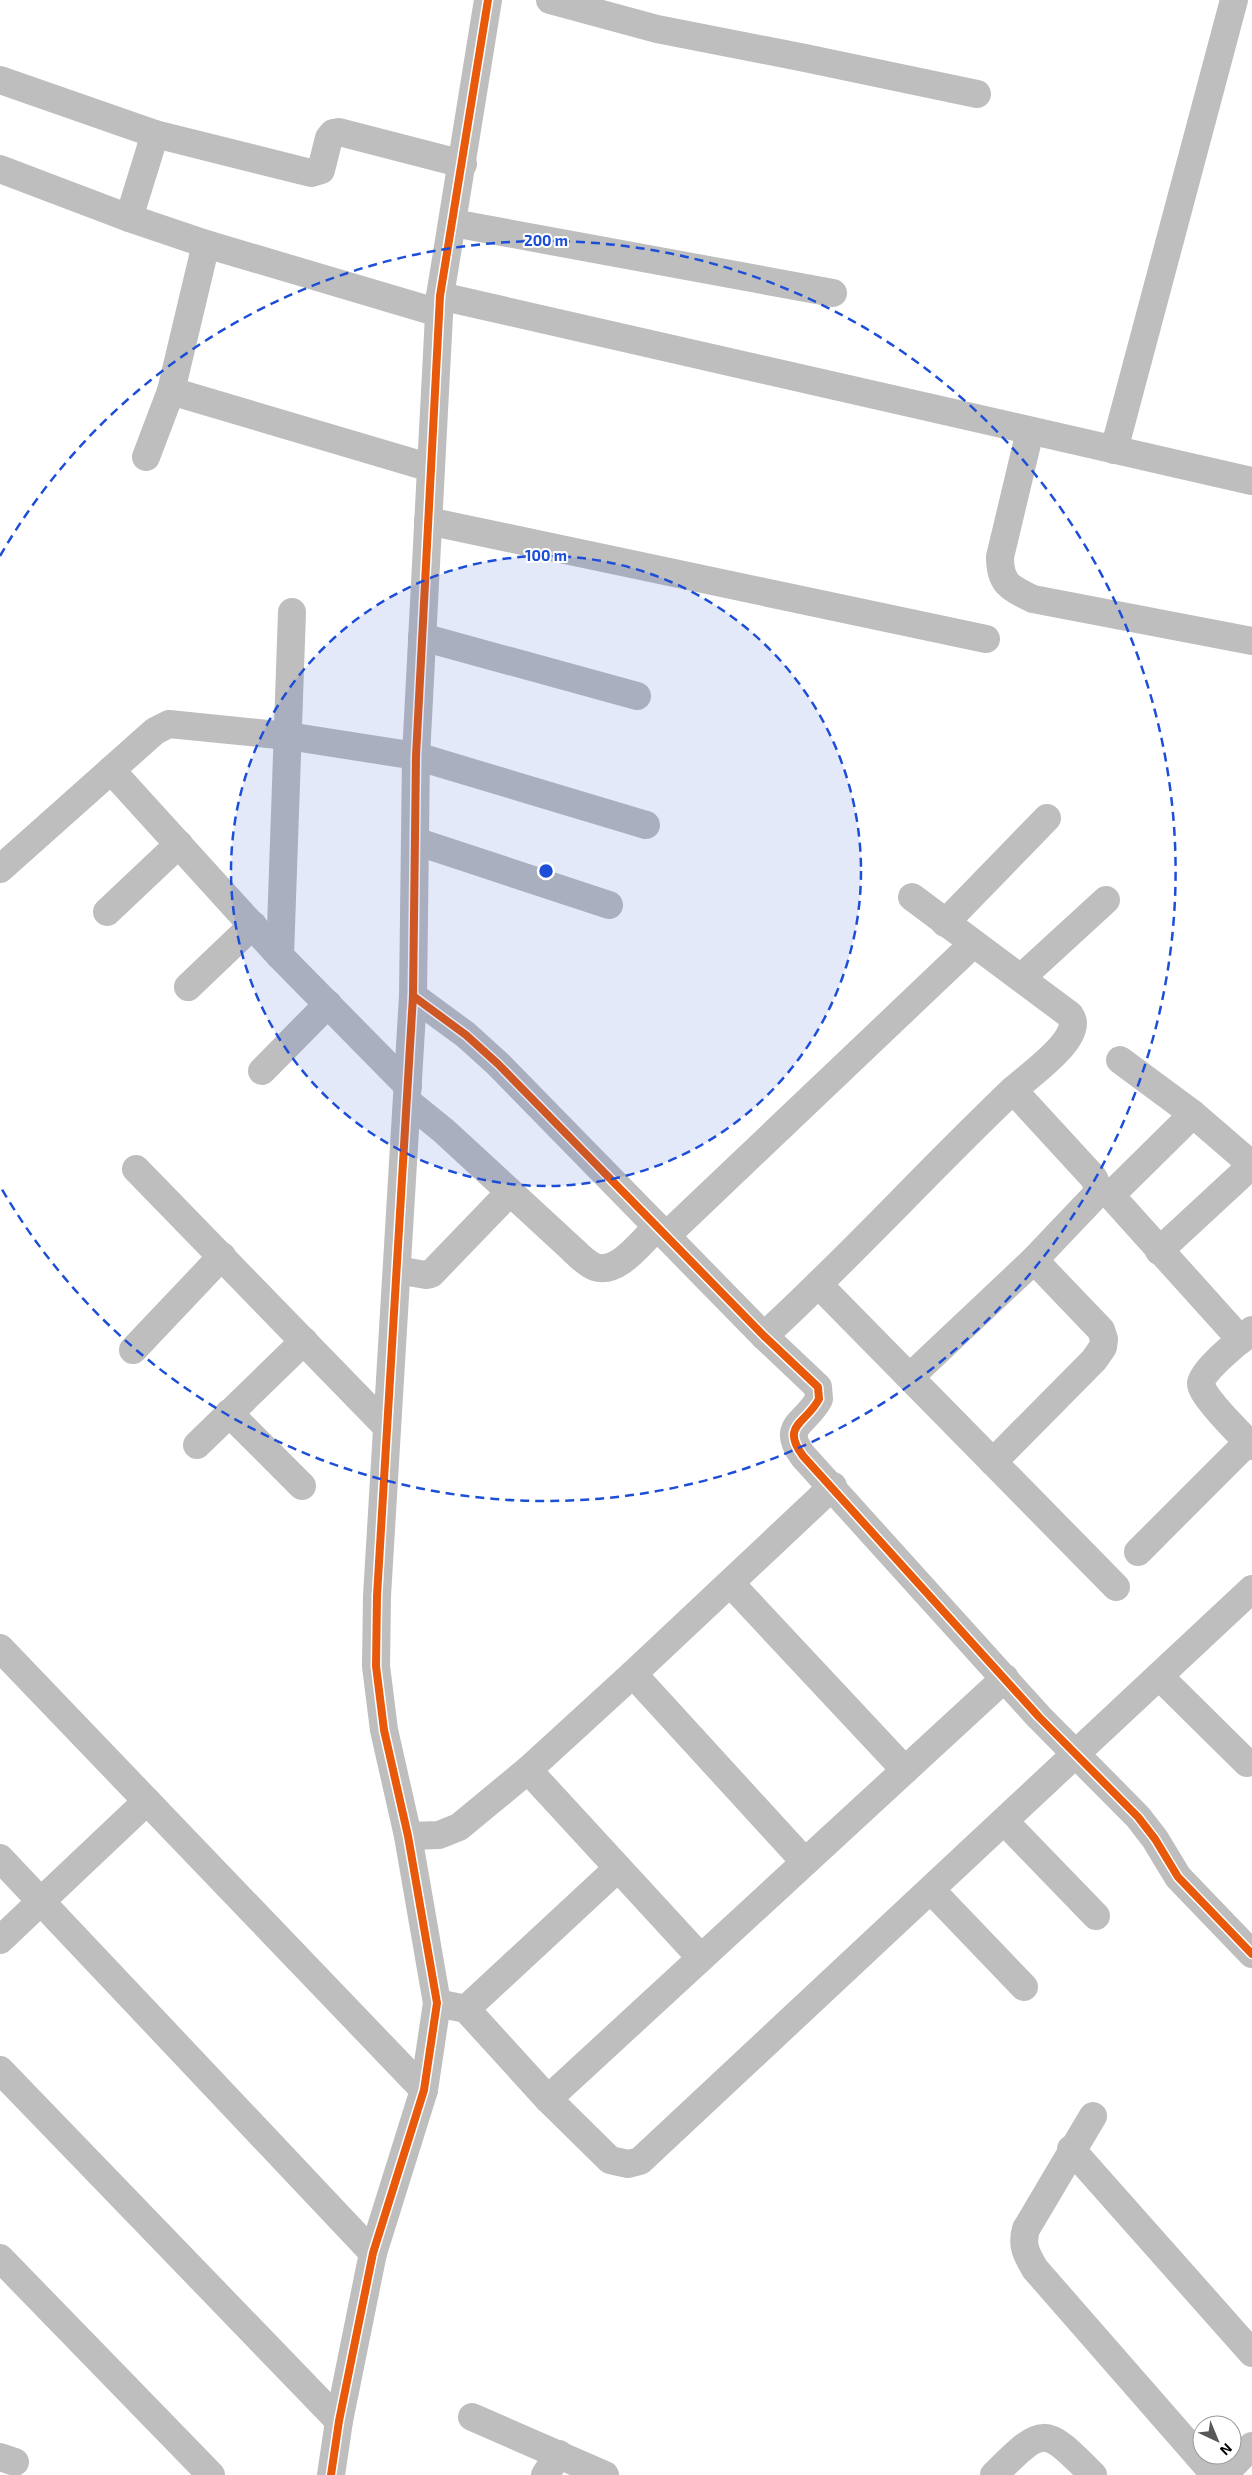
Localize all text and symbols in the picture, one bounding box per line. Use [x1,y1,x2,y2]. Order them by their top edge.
text: 200 m [524,231,568,249]
text: 100 m [525,546,567,564]
centre of rings [537,862,555,880]
north arrow [1192,2415,1242,2465]
text: N [1217,2440,1236,2459]

